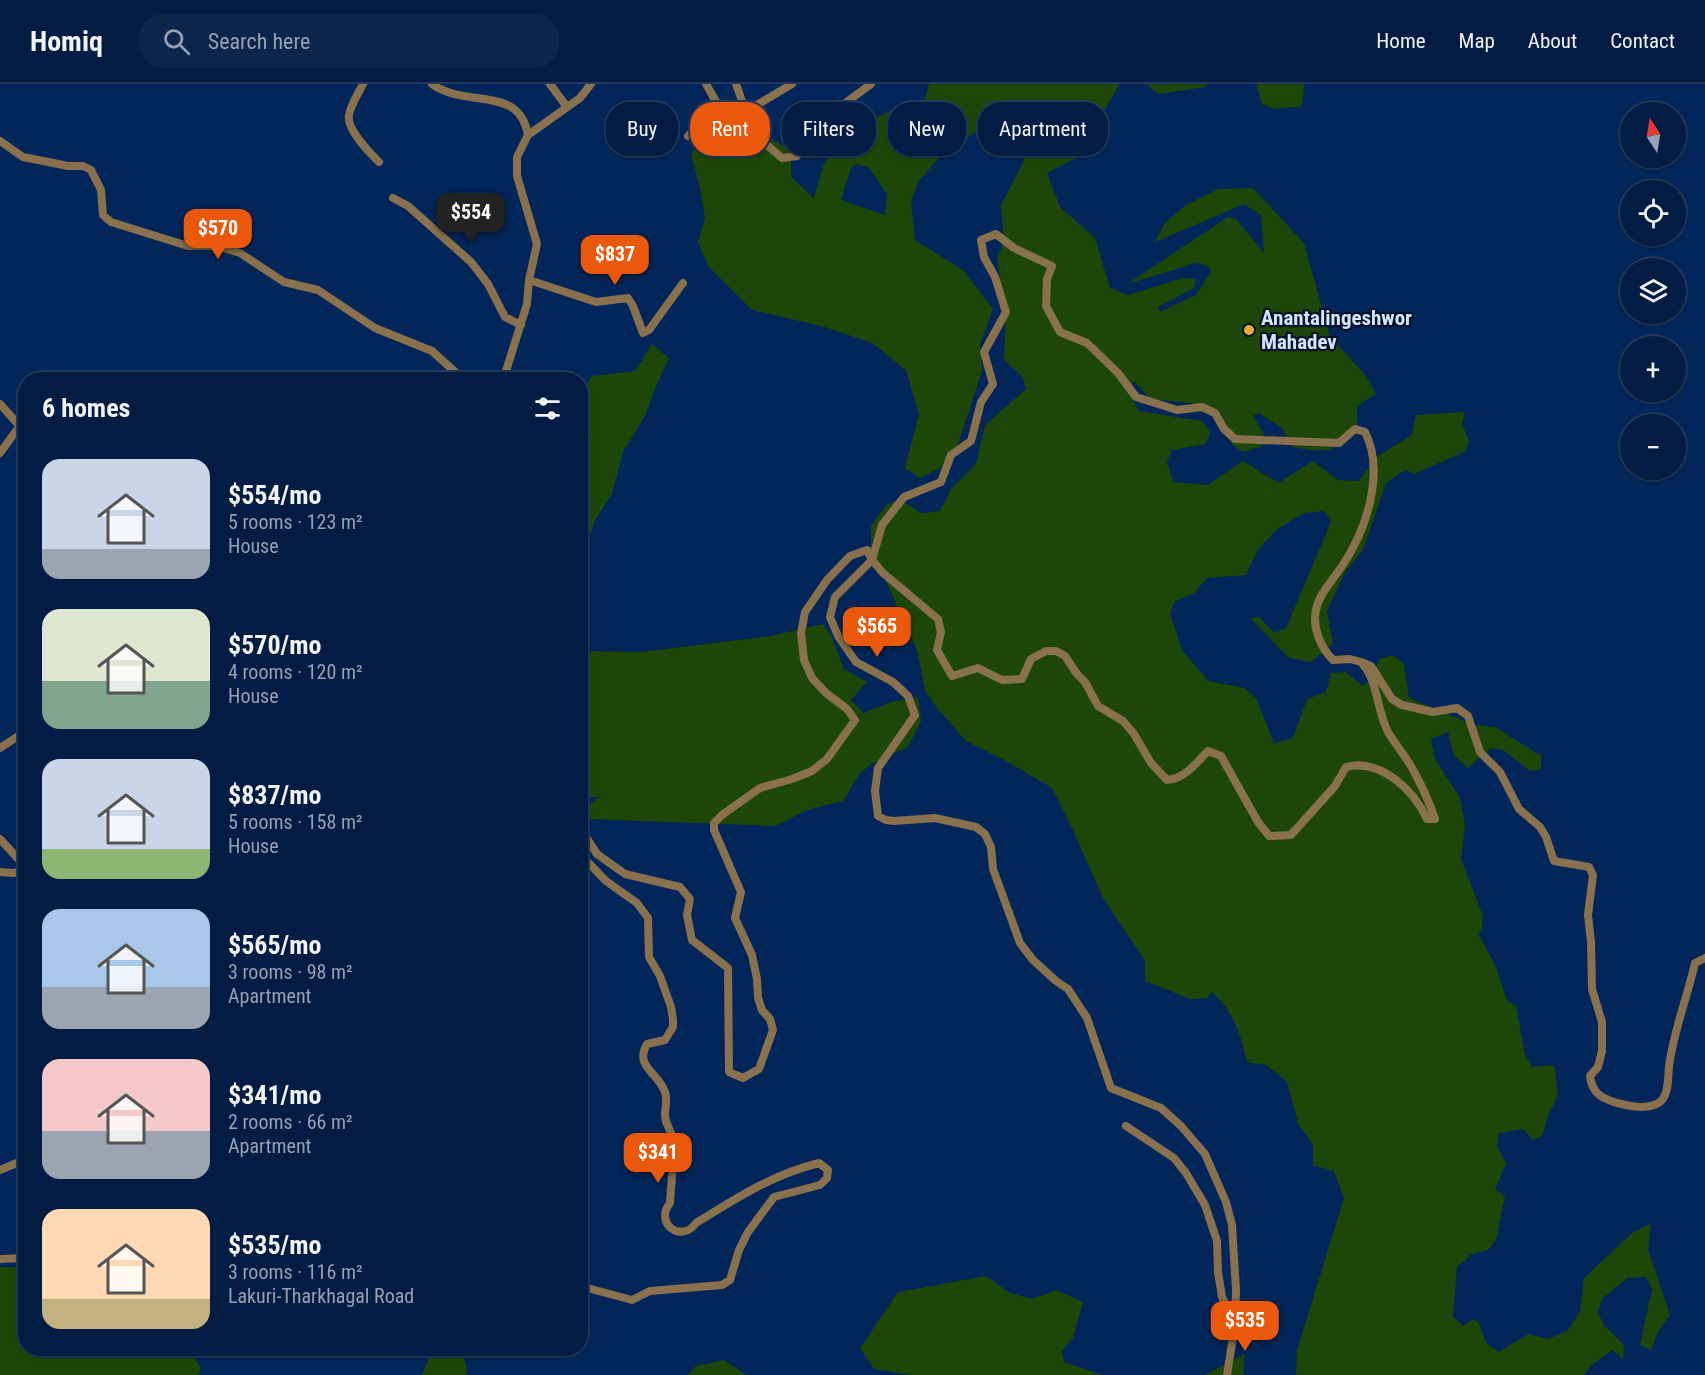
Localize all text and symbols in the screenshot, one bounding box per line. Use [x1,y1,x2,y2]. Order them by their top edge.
search box [139,14,559,68]
text: Homiq [30,25,103,58]
icon: search [160,25,193,58]
text: Search here [208,29,310,54]
text: Home [1376,29,1426,53]
text: Map [1459,29,1495,53]
text: About [1528,29,1577,53]
text: Contact [1610,29,1675,53]
chip: Buy [606,102,678,156]
chip: Rent [690,102,770,156]
chip: Filters [782,102,876,156]
chip: New [888,102,966,156]
chip: Apartment [978,102,1108,156]
north arrow [1620,102,1686,168]
map controls [1620,102,1686,480]
button: locate [1620,180,1686,246]
pin: $554 [435,193,507,244]
text: $554 [451,200,491,224]
pin: $570 [182,209,254,260]
text: $570 [198,216,238,240]
pin: $837 [579,235,651,286]
text: $837 [595,242,635,266]
button: layers [1620,258,1686,324]
place label: Anantalingeshwor Mahadev [1261,306,1412,354]
marker: Anantalingeshwor Mahadev [1242,323,1256,337]
button: + [1620,336,1686,402]
icon: filters [531,392,564,425]
text: 6 homes [42,393,130,423]
button: − [1620,414,1686,480]
text: $554/mo [228,480,321,510]
icon: home [90,483,162,555]
text: 5 rooms · 123 m² [228,510,363,534]
text: House [228,534,279,558]
pin: $565 [841,607,913,658]
text: $565 [857,614,897,638]
text: $570/mo [228,630,321,660]
icon: home [90,633,162,705]
text: 4 rooms · 120 m² [228,660,363,684]
text: House [228,684,279,708]
text: $837/mo [228,780,321,810]
icon: home [90,783,162,855]
text: 5 rooms · 158 m² [228,810,363,834]
text: House [228,834,279,858]
text: $565/mo [228,930,321,960]
icon: home [90,933,162,1005]
text: 3 rooms · 98 m² [228,960,353,984]
text: Apartment [228,984,312,1008]
text: $341/mo [228,1080,321,1110]
icon: home [90,1083,162,1155]
text: 2 rooms · 66 m² [228,1110,353,1134]
pin: $341 [622,1133,694,1184]
text: Apartment [228,1134,312,1158]
text: $341 [638,1140,678,1164]
text: $535/mo [228,1230,321,1260]
icon: home [90,1233,162,1305]
text: 3 rooms · 116 m² [228,1260,363,1284]
text: Lakuri-Tharkhagal Road [228,1284,414,1308]
pin: $535 [1209,1301,1281,1352]
text: $535 [1225,1308,1265,1332]

